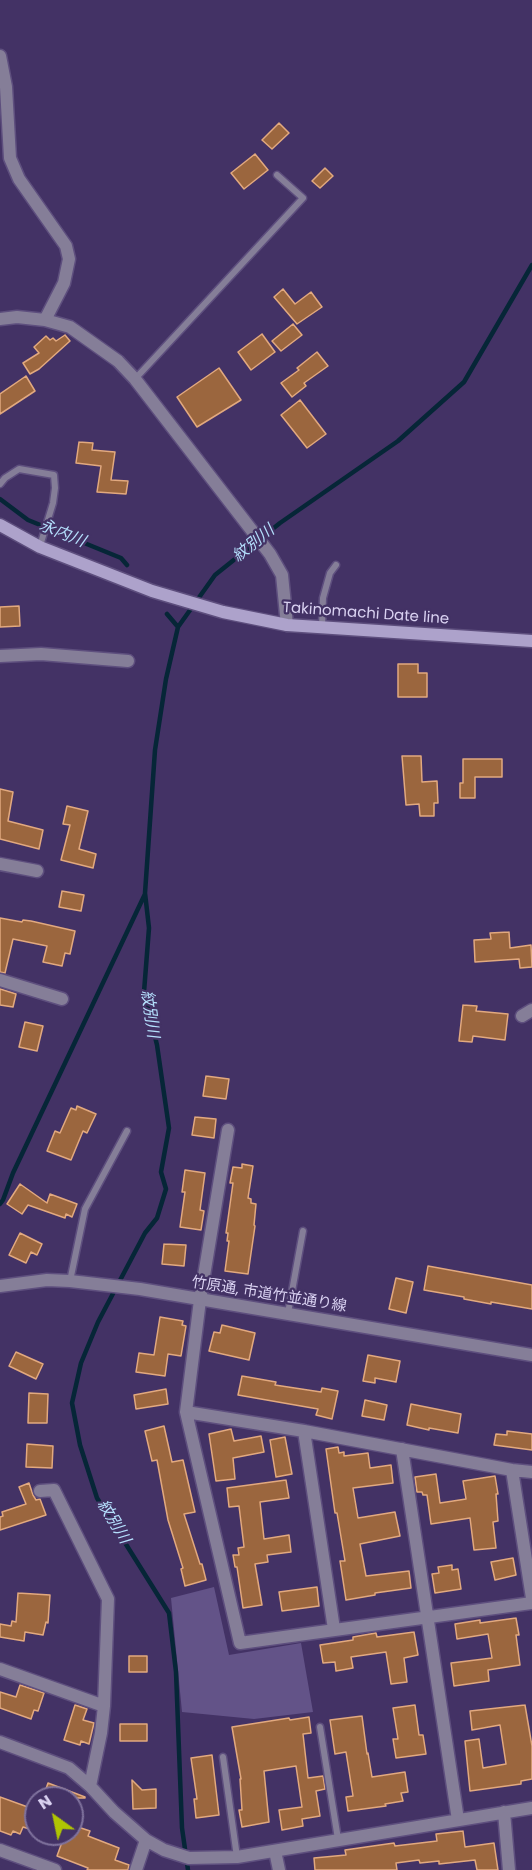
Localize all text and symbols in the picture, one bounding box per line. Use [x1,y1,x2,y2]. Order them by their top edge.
water label: 永内川 [36,516,88,552]
water label: 紋別川 [229,521,279,567]
street label: Takinomachi Date line [282,599,450,629]
water label: 紋別川 [136,989,162,1039]
street label: 竹原通, 市道竹並通り線 [190,1274,348,1316]
water label: 紋別川 [92,1496,134,1548]
north arrow [24,1786,84,1846]
text: N [34,1789,56,1815]

